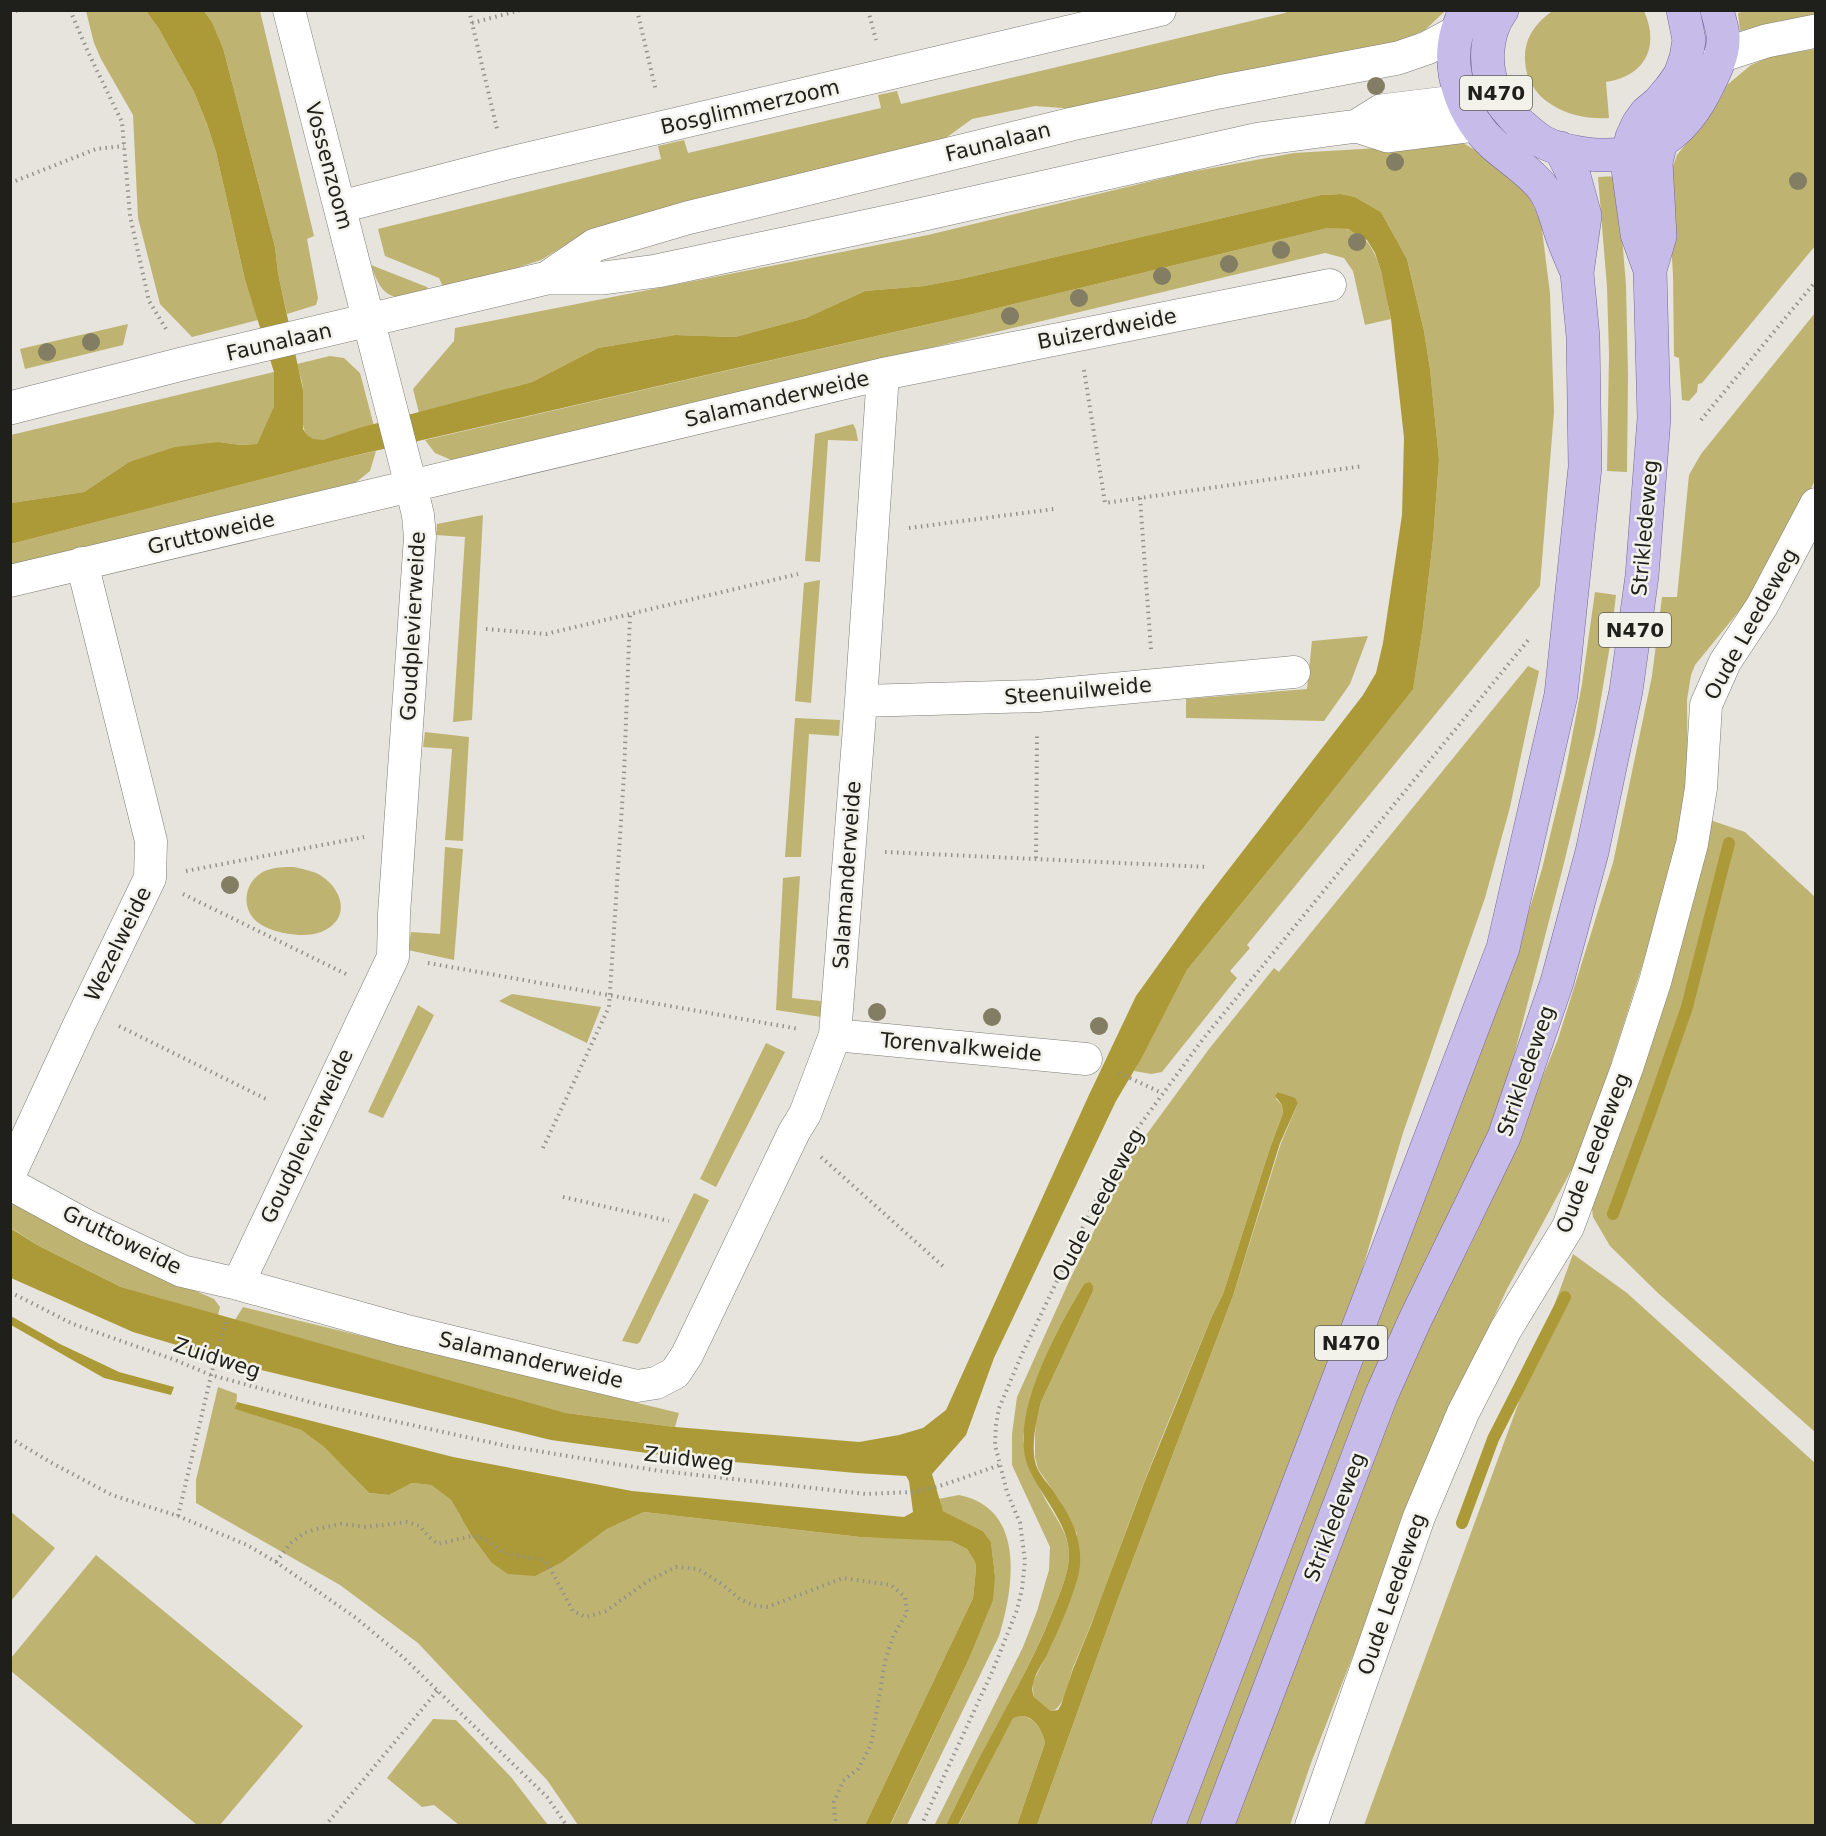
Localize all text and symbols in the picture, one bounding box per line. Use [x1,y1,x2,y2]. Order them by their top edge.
street label: Bosglimmerzoom [658,75,842,139]
road number: N470 [1460,76,1532,110]
street label: Vossenzoom [300,100,358,232]
street label: Faunalaan [943,117,1053,167]
street label: Buizerdweide [1035,304,1179,354]
street label: Faunalaan [224,318,334,366]
street label: Salamanderweide [682,366,872,432]
street label: Strikledeweg [1627,459,1663,597]
street label: Gruttoweide [145,507,277,559]
street label: Goudplevierweide [396,531,430,721]
street label: Oude Leedeweg [1699,544,1803,704]
road number: N470 [1599,613,1671,647]
street label: Steenuilweide [1003,673,1153,709]
street label: Salamanderweide [828,780,866,970]
street label: Wezelweide [80,883,156,1005]
street label: Strikledeweg [1492,1003,1560,1139]
street label: Torenvalkweide [878,1028,1043,1066]
street label: Goudplevierweide [256,1045,358,1227]
street label: Oude Leedeweg [1551,1070,1635,1236]
street label: Oude Leedeweg [1048,1124,1148,1286]
street label: Gruttoweide [58,1201,186,1279]
road number: N470 [1315,1326,1387,1360]
street label: Salamanderweide [436,1327,626,1393]
street label: Zuidweg [170,1333,264,1383]
street label: Zuidweg [643,1442,735,1476]
street label: Strikledeweg [1299,1449,1371,1585]
street label: Oude Leedeweg [1353,1510,1431,1678]

